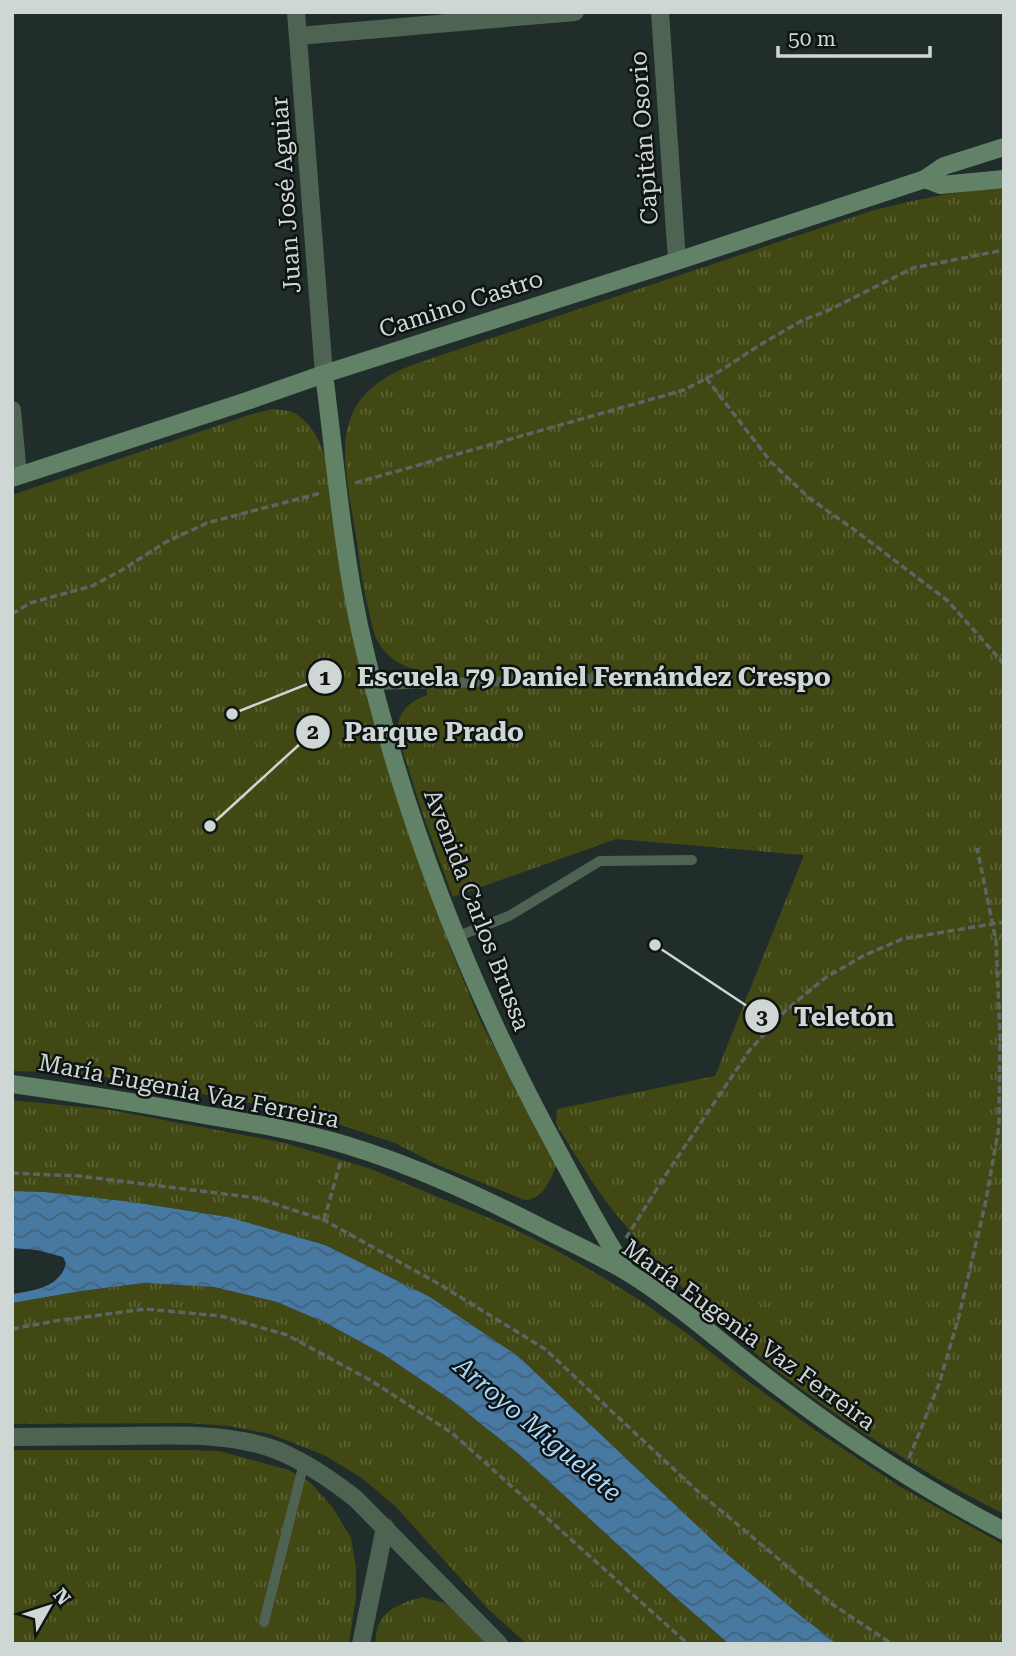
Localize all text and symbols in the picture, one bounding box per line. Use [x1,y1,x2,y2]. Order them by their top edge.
scale bar [778,14,930,58]
text: 50 m [788,27,836,51]
street label: Capitán Osorio [624,50,664,226]
street label: Juan José Aguiar [265,95,307,294]
street label: Camino Castro [375,264,547,344]
callout: Escuela 79 Daniel Fernández Crespo [308,654,845,701]
text: Escuela 79 Daniel Fernández Crespo [357,662,831,692]
text: 1 [319,666,331,690]
callout: Parque Prado [295,708,538,755]
text: Parque Prado [344,717,524,747]
text: 2 [307,720,319,744]
street label: Avenida Carlos Brussa [418,785,536,1035]
callout: Teletón [745,993,908,1040]
text: Teletón [794,1002,894,1032]
text: 3 [756,1005,768,1029]
street label: María Eugenia Vaz Ferreira [36,1048,342,1134]
street label: María Eugenia Vaz Ferreira [617,1234,881,1436]
water label: Arroyo Miguelete [447,1349,628,1508]
north arrow [14,1572,84,1642]
text: N [48,1584,76,1610]

